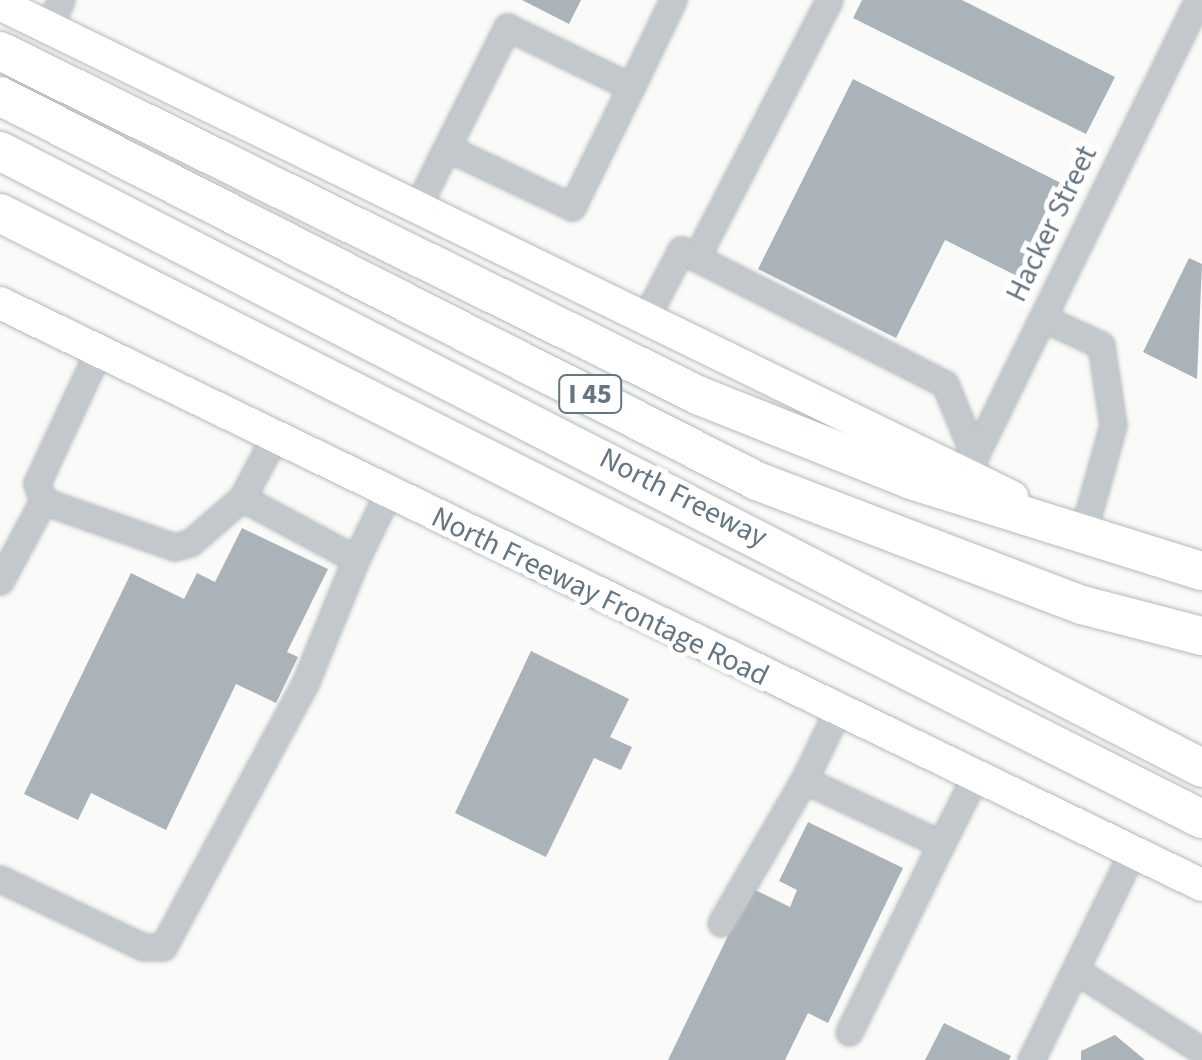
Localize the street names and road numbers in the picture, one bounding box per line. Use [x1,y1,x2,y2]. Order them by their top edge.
street label: Hacker Street [999,140,1105,308]
road number: I 45 [558,371,622,417]
street label: North Freeway [593,440,773,556]
street label: North Freeway Frontage Road [425,500,775,694]

